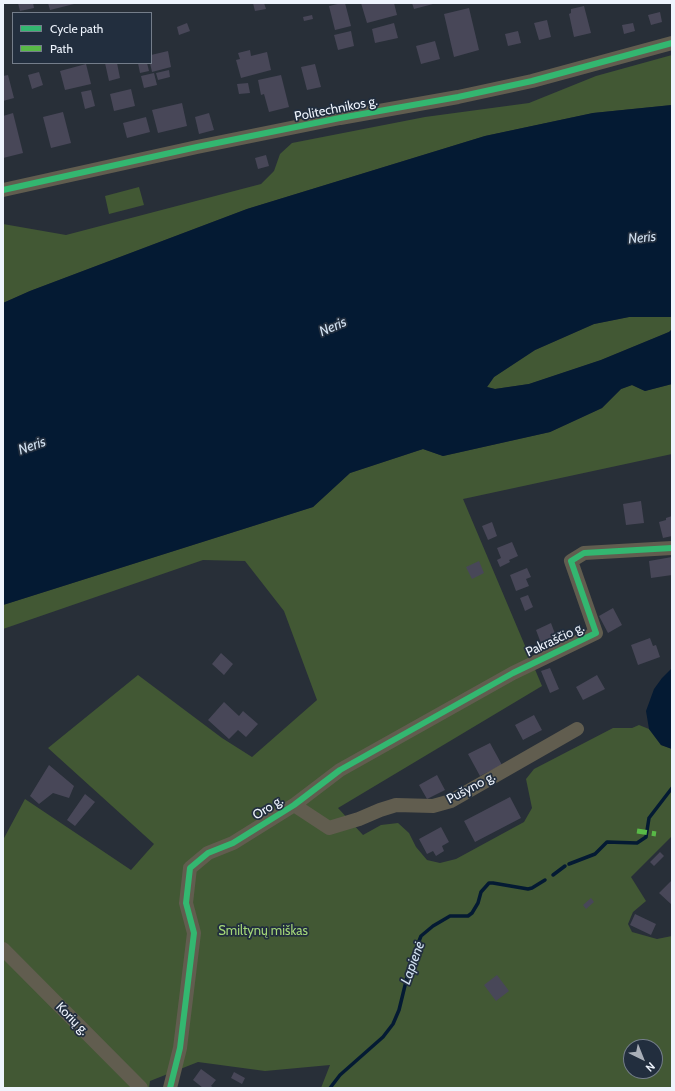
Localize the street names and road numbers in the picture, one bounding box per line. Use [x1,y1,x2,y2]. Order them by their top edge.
street label: Politechnikos g. [293,93,379,125]
street label: Pakraščio g. [523,620,587,660]
street label: Pušyno g. [444,769,498,807]
street label: Oro g. [250,793,286,823]
street label: Korių g. [52,999,92,1039]

